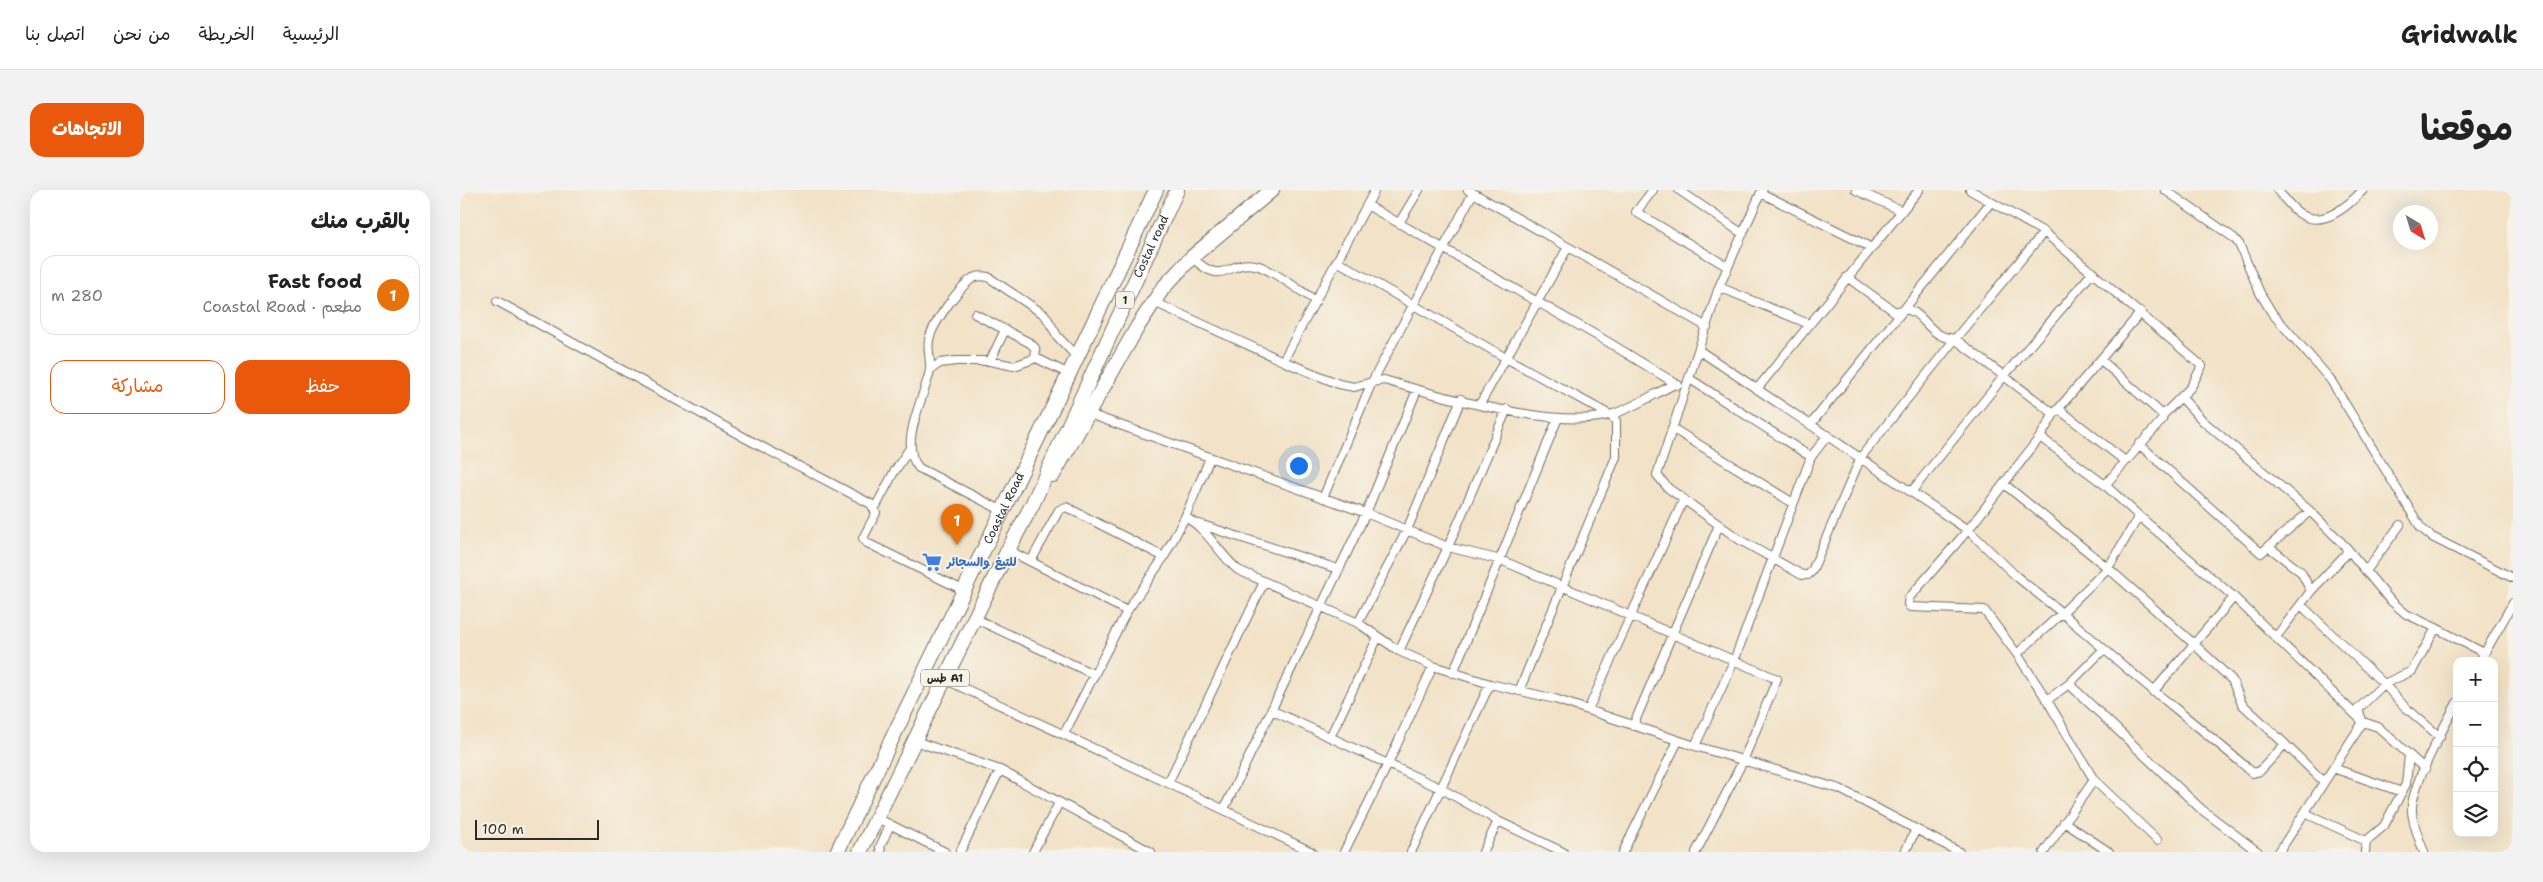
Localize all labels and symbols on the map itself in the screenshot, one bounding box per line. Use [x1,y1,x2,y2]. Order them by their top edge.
north arrow [2393,205,2438,250]
street label: Costal road [1130,212,1173,280]
road number: 1 [1116,292,1134,308]
your location [1286,453,1312,479]
street label: Coastal Road [980,470,1028,547]
pin: 1 [941,504,973,545]
supermarket icon: للتيغ والسجائر [921,551,943,573]
place label: للتيغ والسجائر [946,554,1017,571]
road number: طس A1 [921,669,969,686]
scale bar [475,817,599,840]

